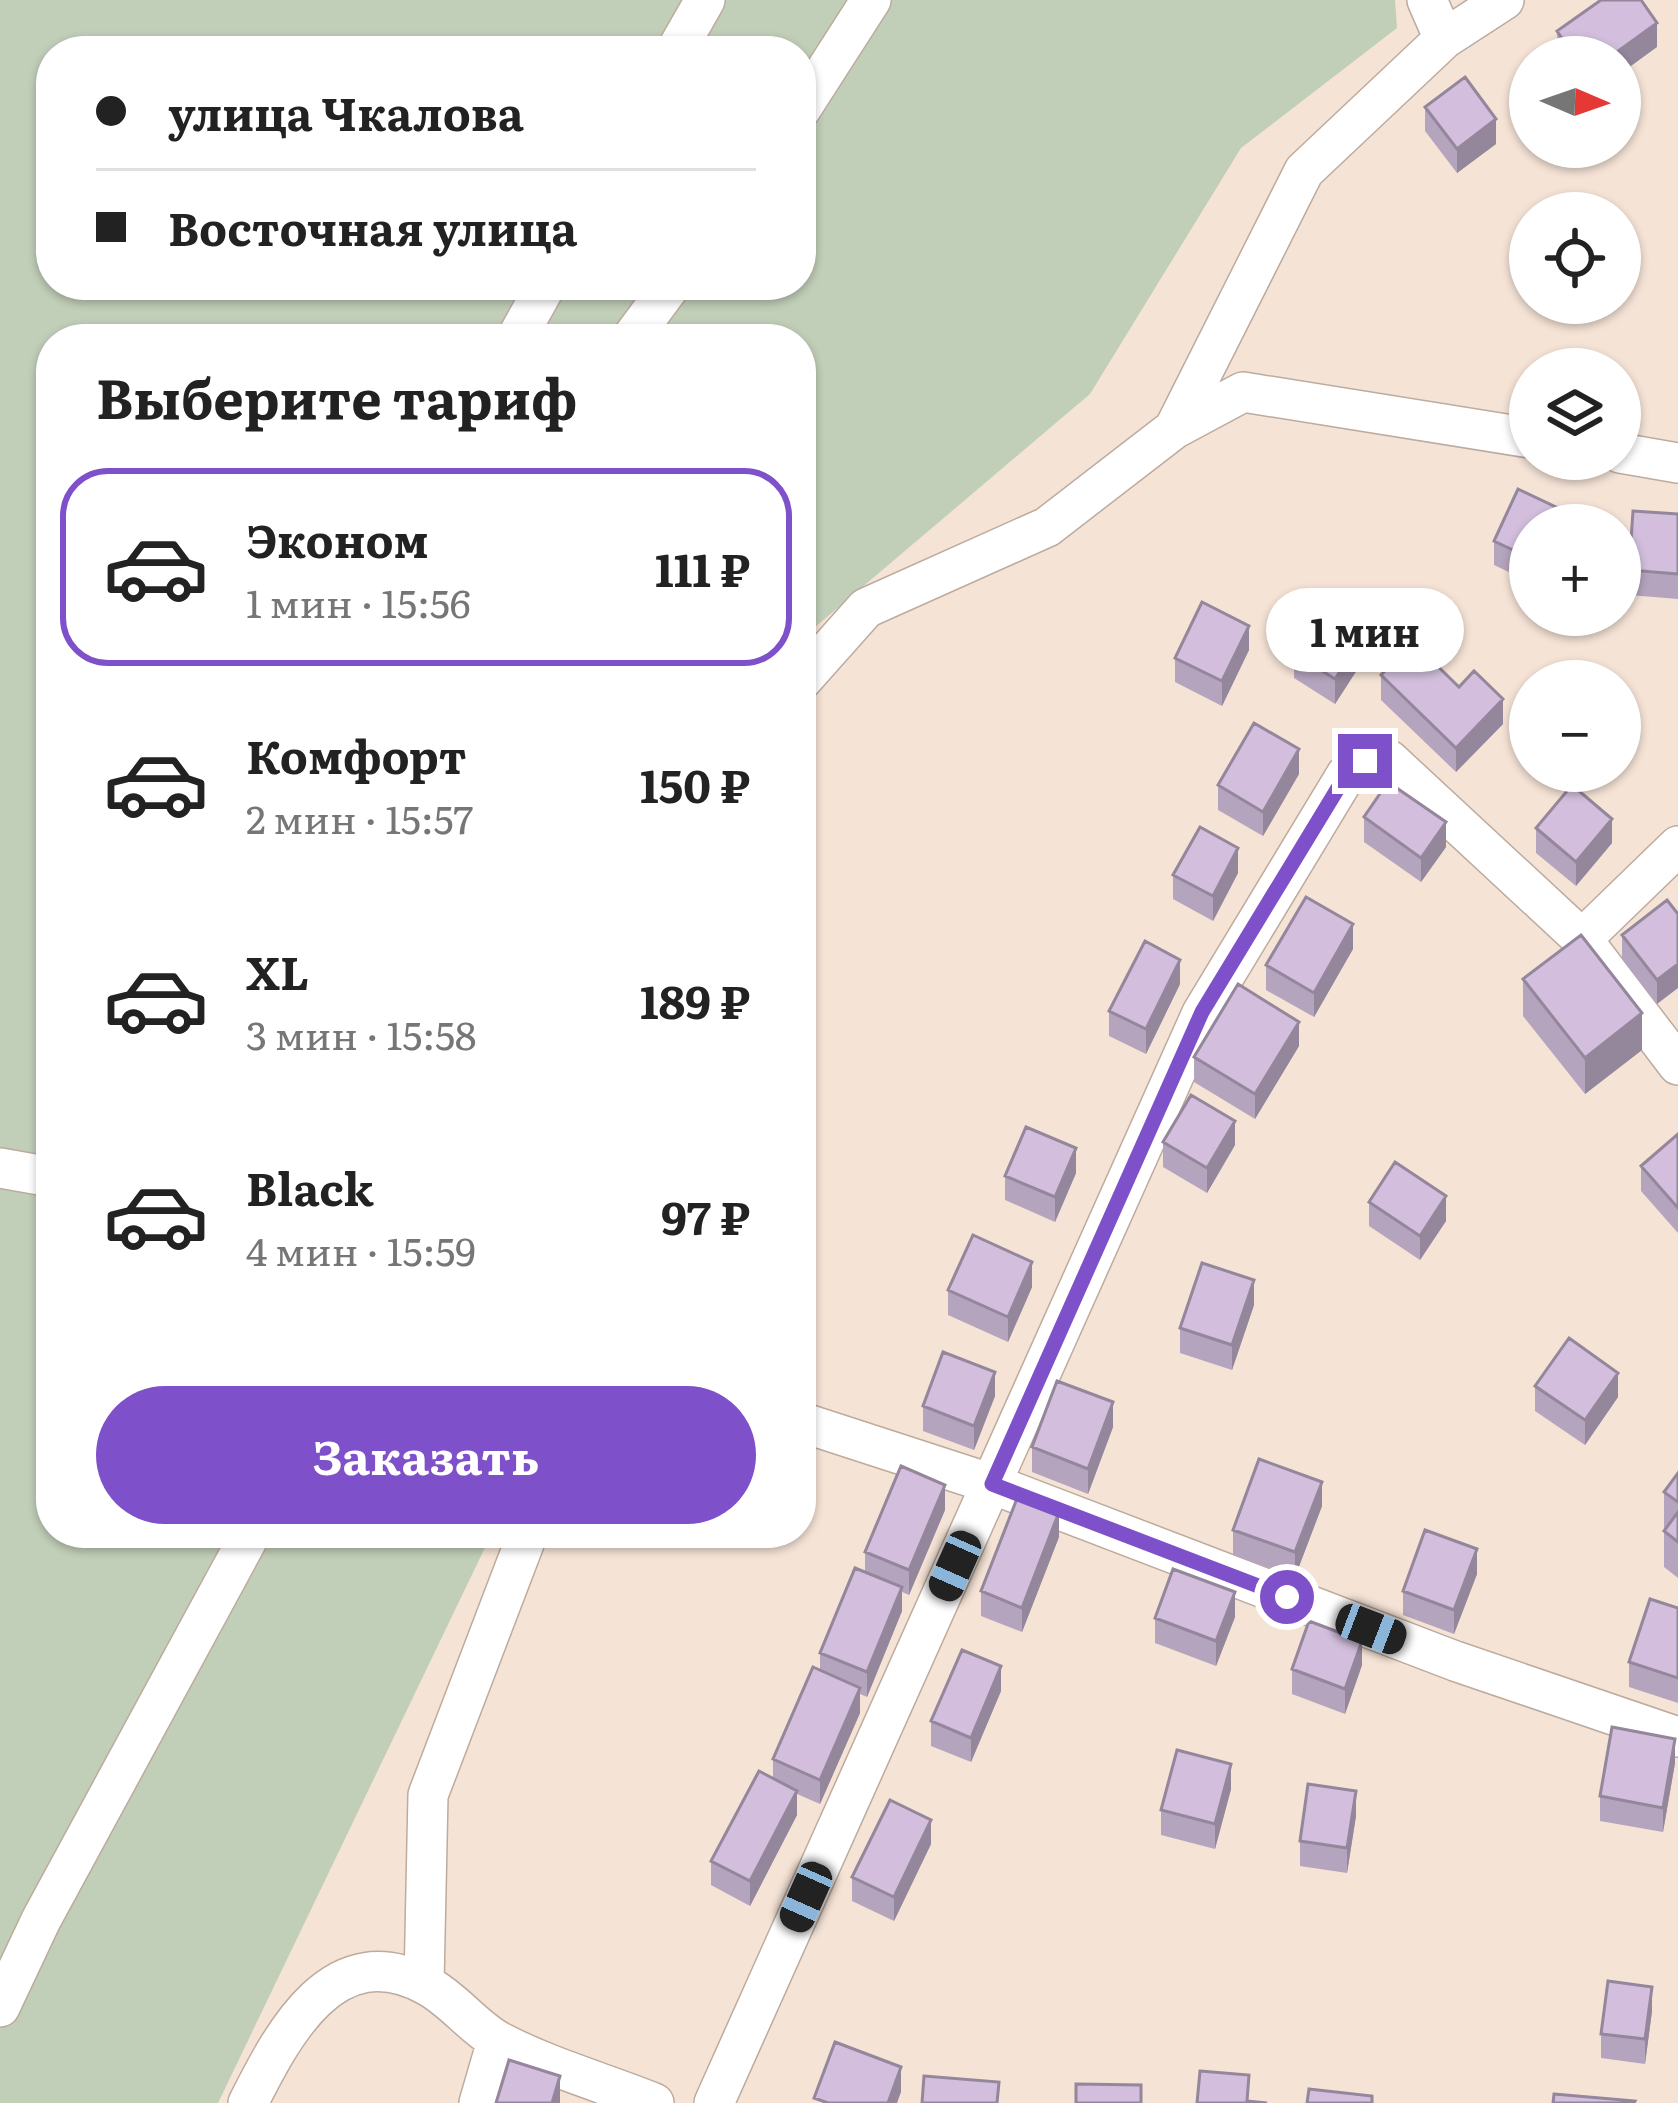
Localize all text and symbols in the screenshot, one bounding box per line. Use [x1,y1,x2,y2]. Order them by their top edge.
north arrow [1509,36,1641,168]
map controls [1509,36,1641,792]
text: улица Чкалова [168,78,524,145]
button: locate [1509,192,1641,324]
text: Восточная улица [168,193,577,260]
button: layers [1509,348,1641,480]
text: Выберите тариф [96,355,577,436]
button: + [1509,504,1641,636]
text: Эконом [246,505,429,572]
icon: car [102,513,210,621]
text: 111 ₽ [655,534,750,601]
text: 1 мин · 15:56 [246,572,471,630]
callout: 1 мин [1266,587,1464,671]
text: 1 мин [1310,601,1420,659]
button: − [1509,660,1641,792]
text: Комфорт [246,721,467,788]
icon: car [102,729,210,837]
route end [1338,734,1392,788]
text: 150 ₽ [640,750,750,817]
text: 2 мин · 15:57 [246,788,473,846]
text: XL [246,937,309,1004]
icon: car [102,945,210,1053]
text: 189 ₽ [640,966,750,1033]
text: 3 мин · 15:58 [246,1004,477,1062]
text: Black [246,1153,374,1220]
icon: car [102,1161,210,1269]
text: 97 ₽ [661,1182,750,1249]
text: 4 мин · 15:59 [246,1220,476,1278]
button: Заказать [96,1386,756,1524]
car [924,1526,986,1606]
route start [1260,1570,1314,1624]
car [1331,1599,1411,1659]
car [775,1857,837,1937]

